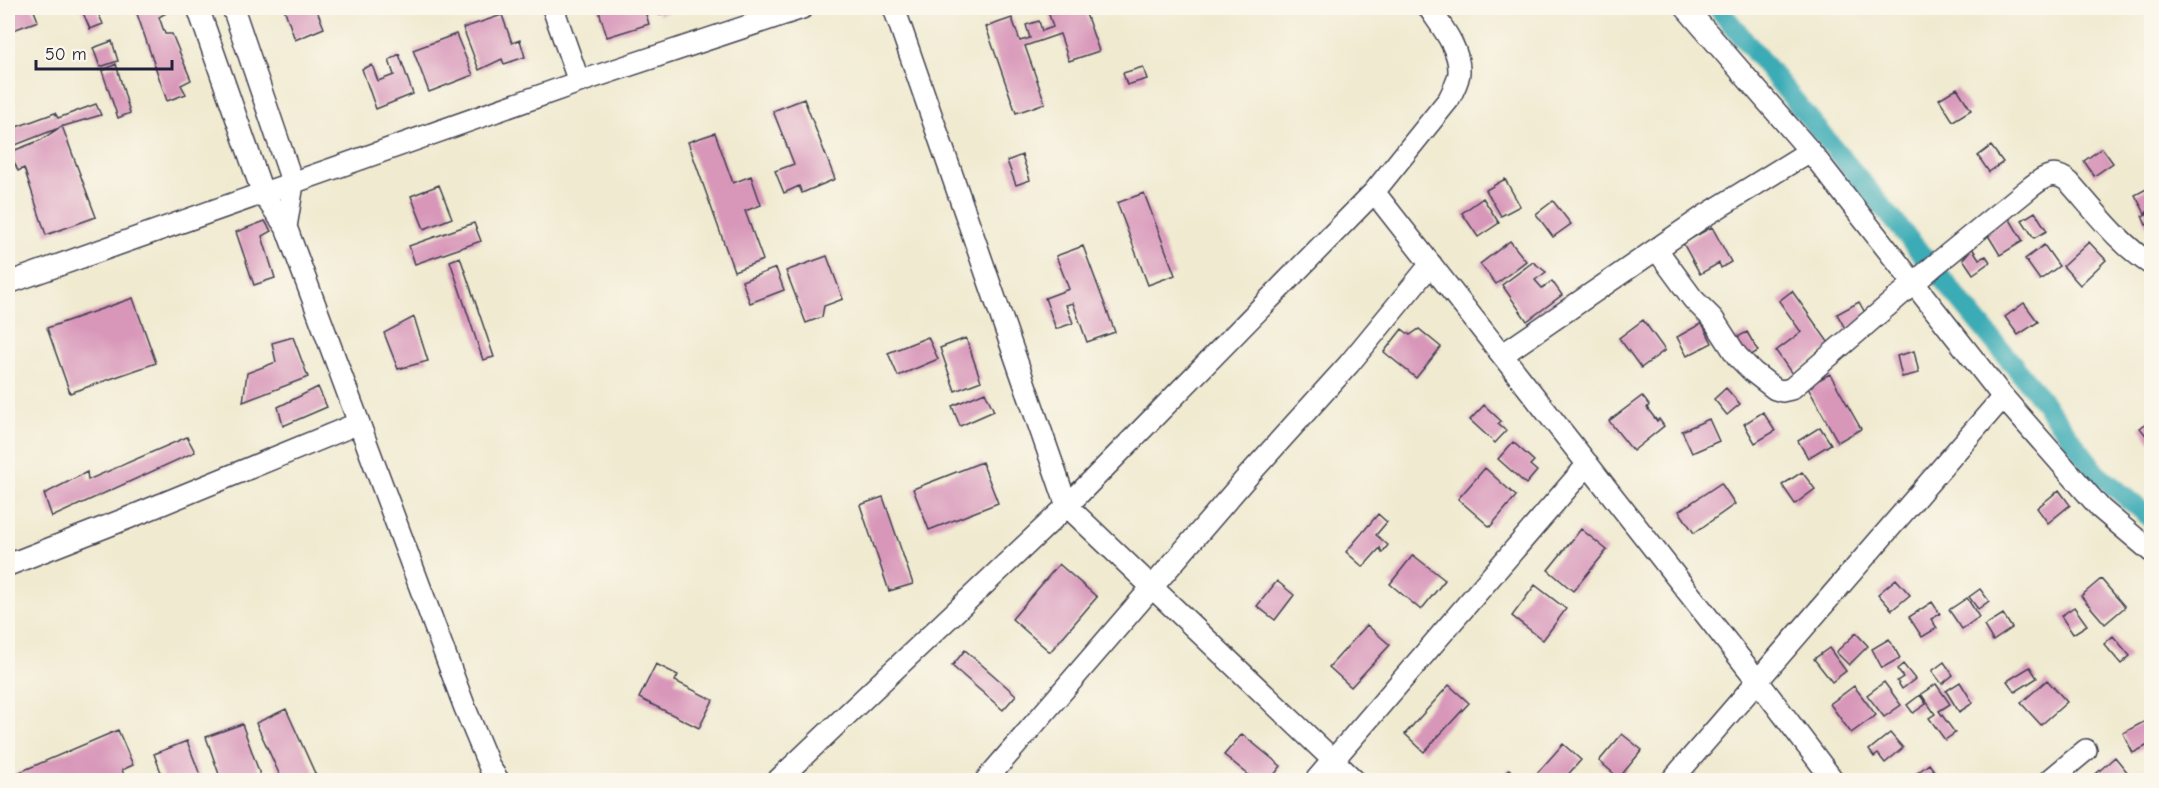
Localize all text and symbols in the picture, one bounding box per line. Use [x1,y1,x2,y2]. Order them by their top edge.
scale bar [36,33,172,71]
text: 50 m [45,44,87,65]

